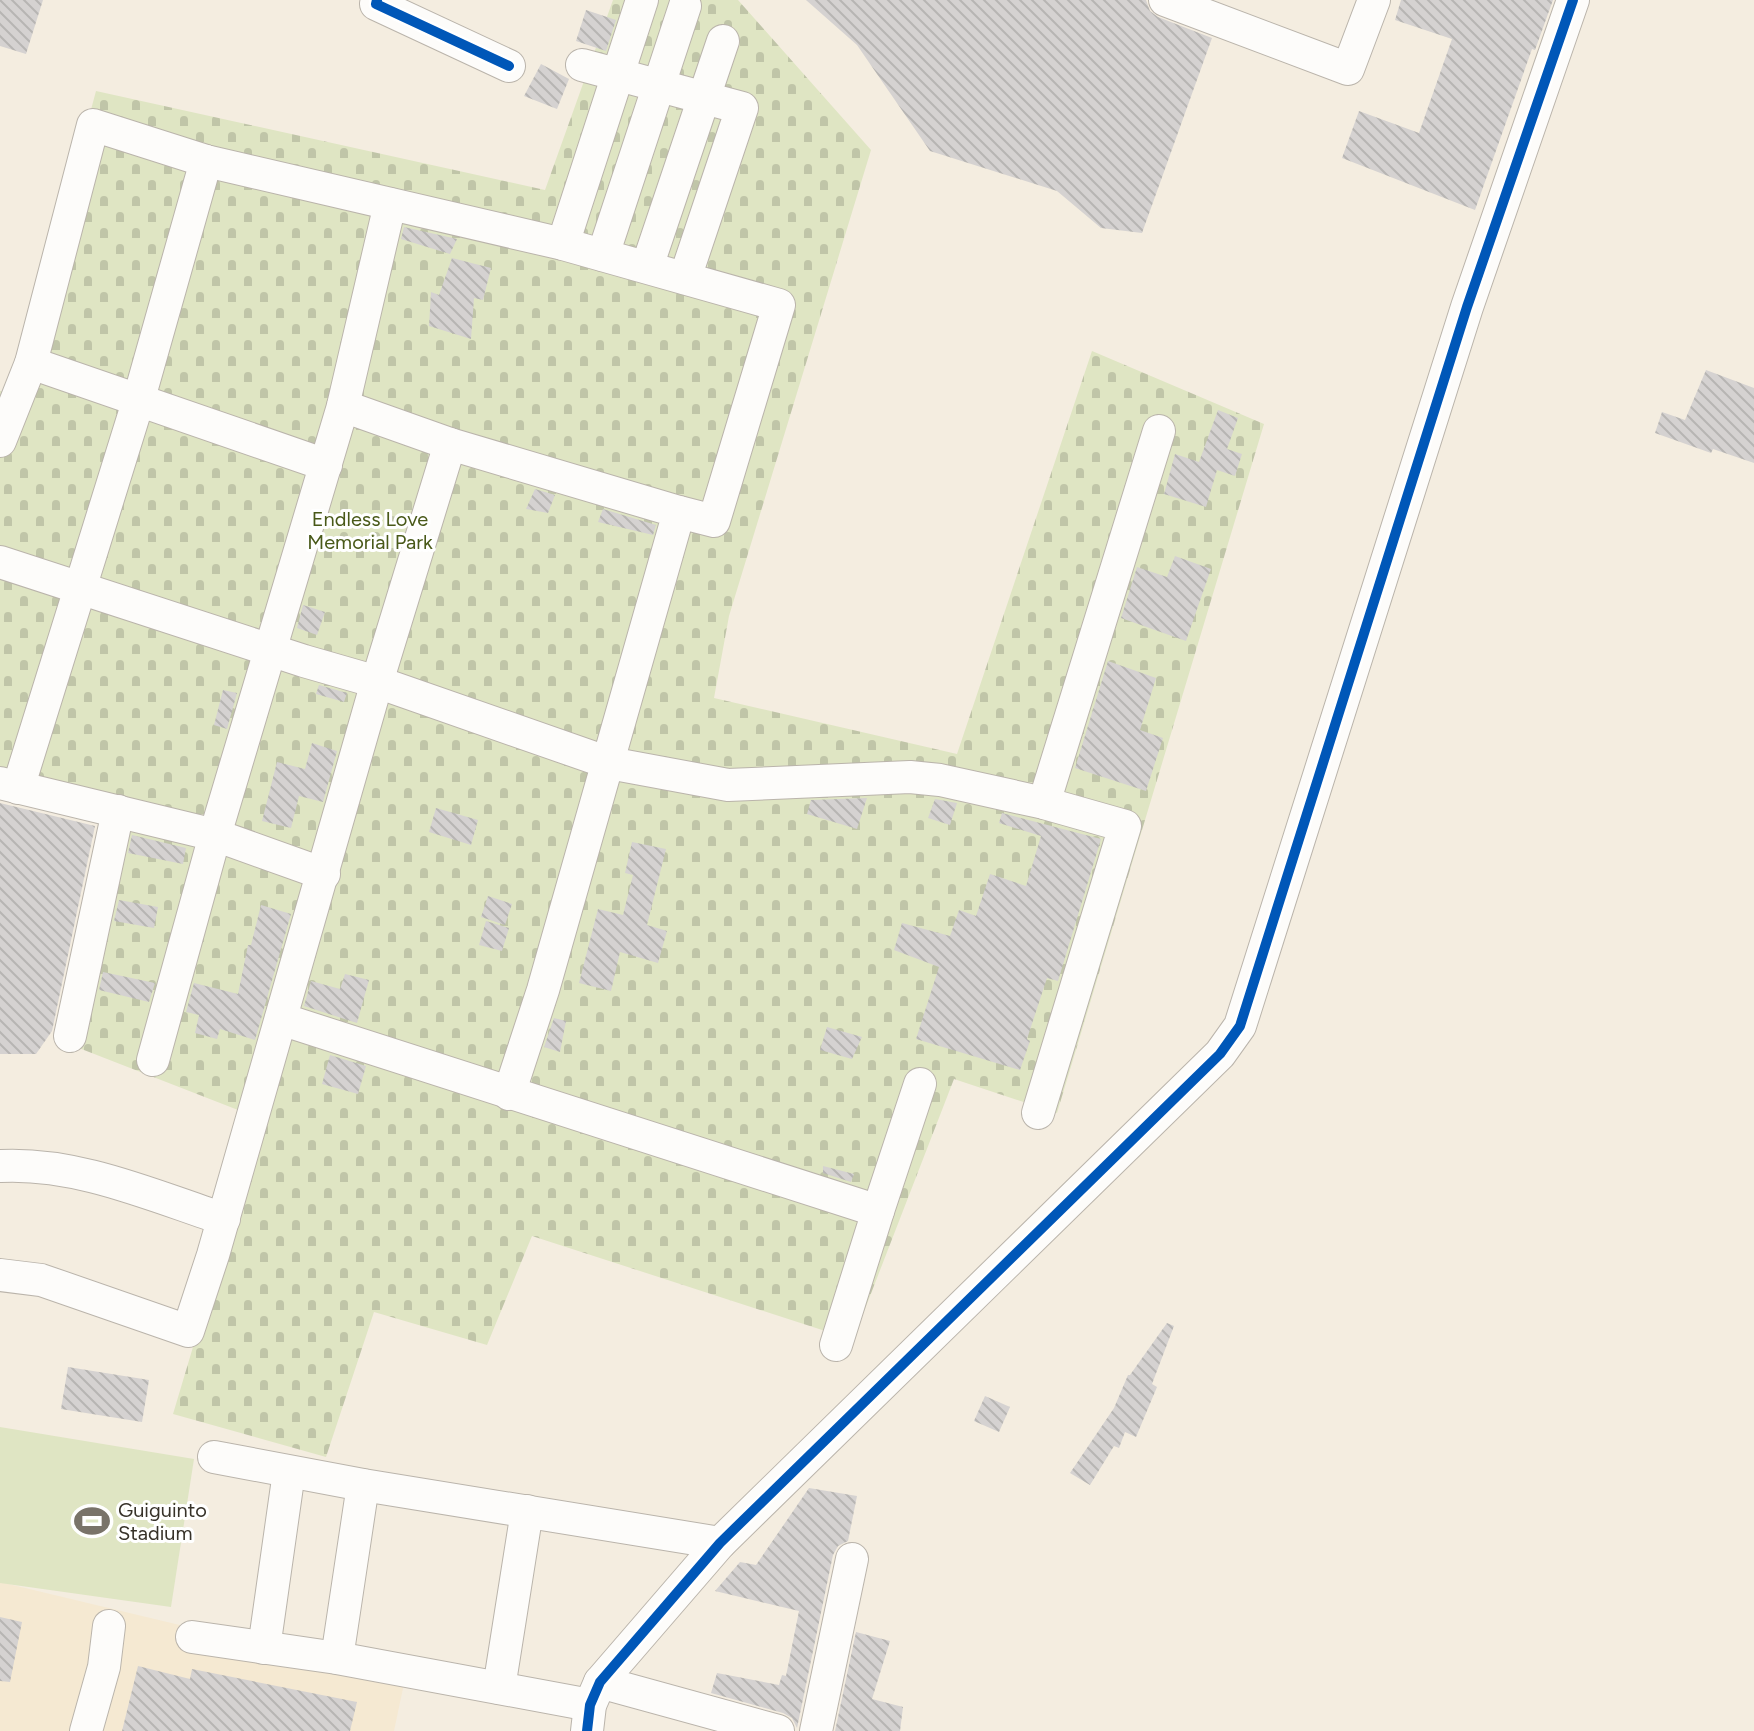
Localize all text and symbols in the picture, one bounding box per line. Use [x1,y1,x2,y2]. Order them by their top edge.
park label: Endless Love Memorial Park [307,507,433,554]
place label: Guiguinto Stadium [118,1498,207,1545]
sports icon: Guiguinto Stadium [73,1502,111,1540]

